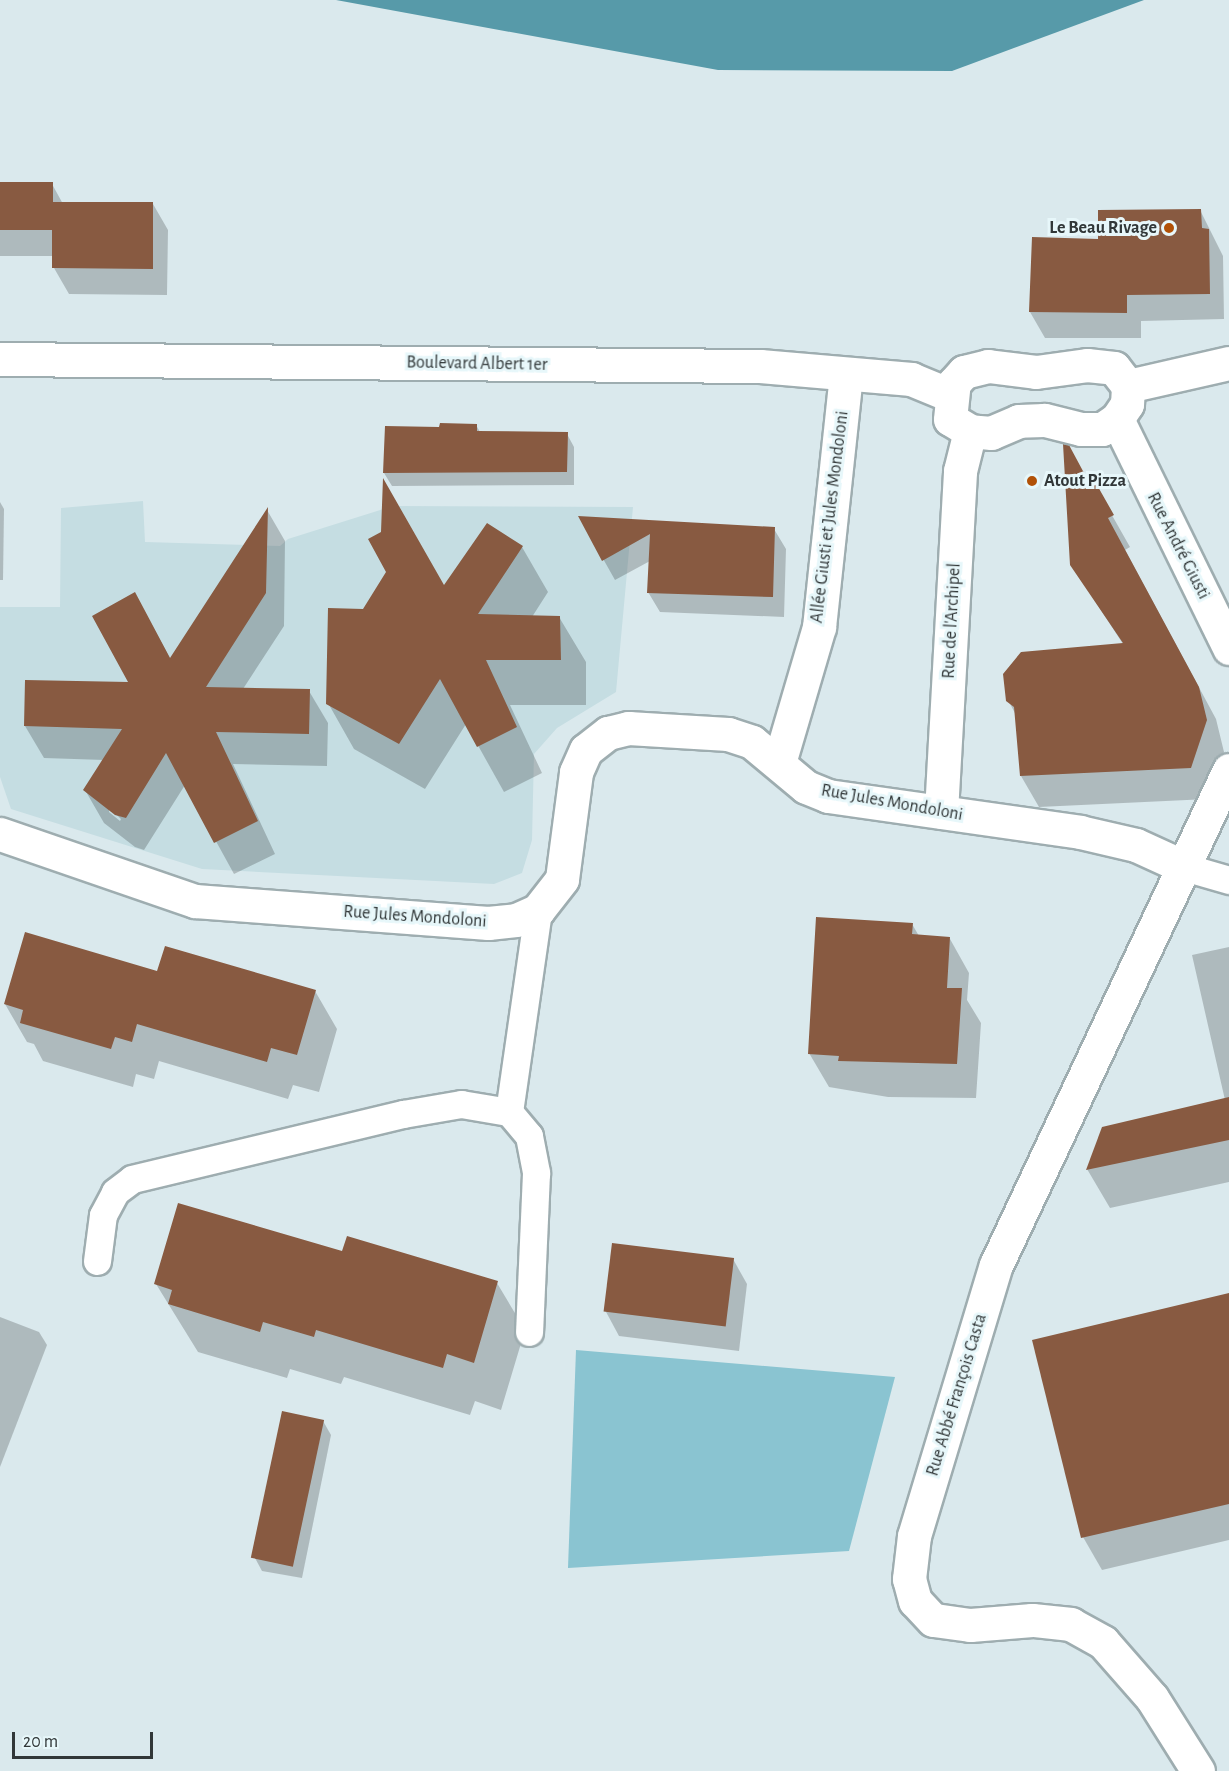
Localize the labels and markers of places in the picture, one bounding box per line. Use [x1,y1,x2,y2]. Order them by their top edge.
place label: Le Beau Rivage [1049,217,1157,239]
marker: Le Beau Rivage [1162,221,1176,235]
place label: Atout Pizza [1044,470,1126,492]
marker: Atout Pizza [1025,474,1039,488]

